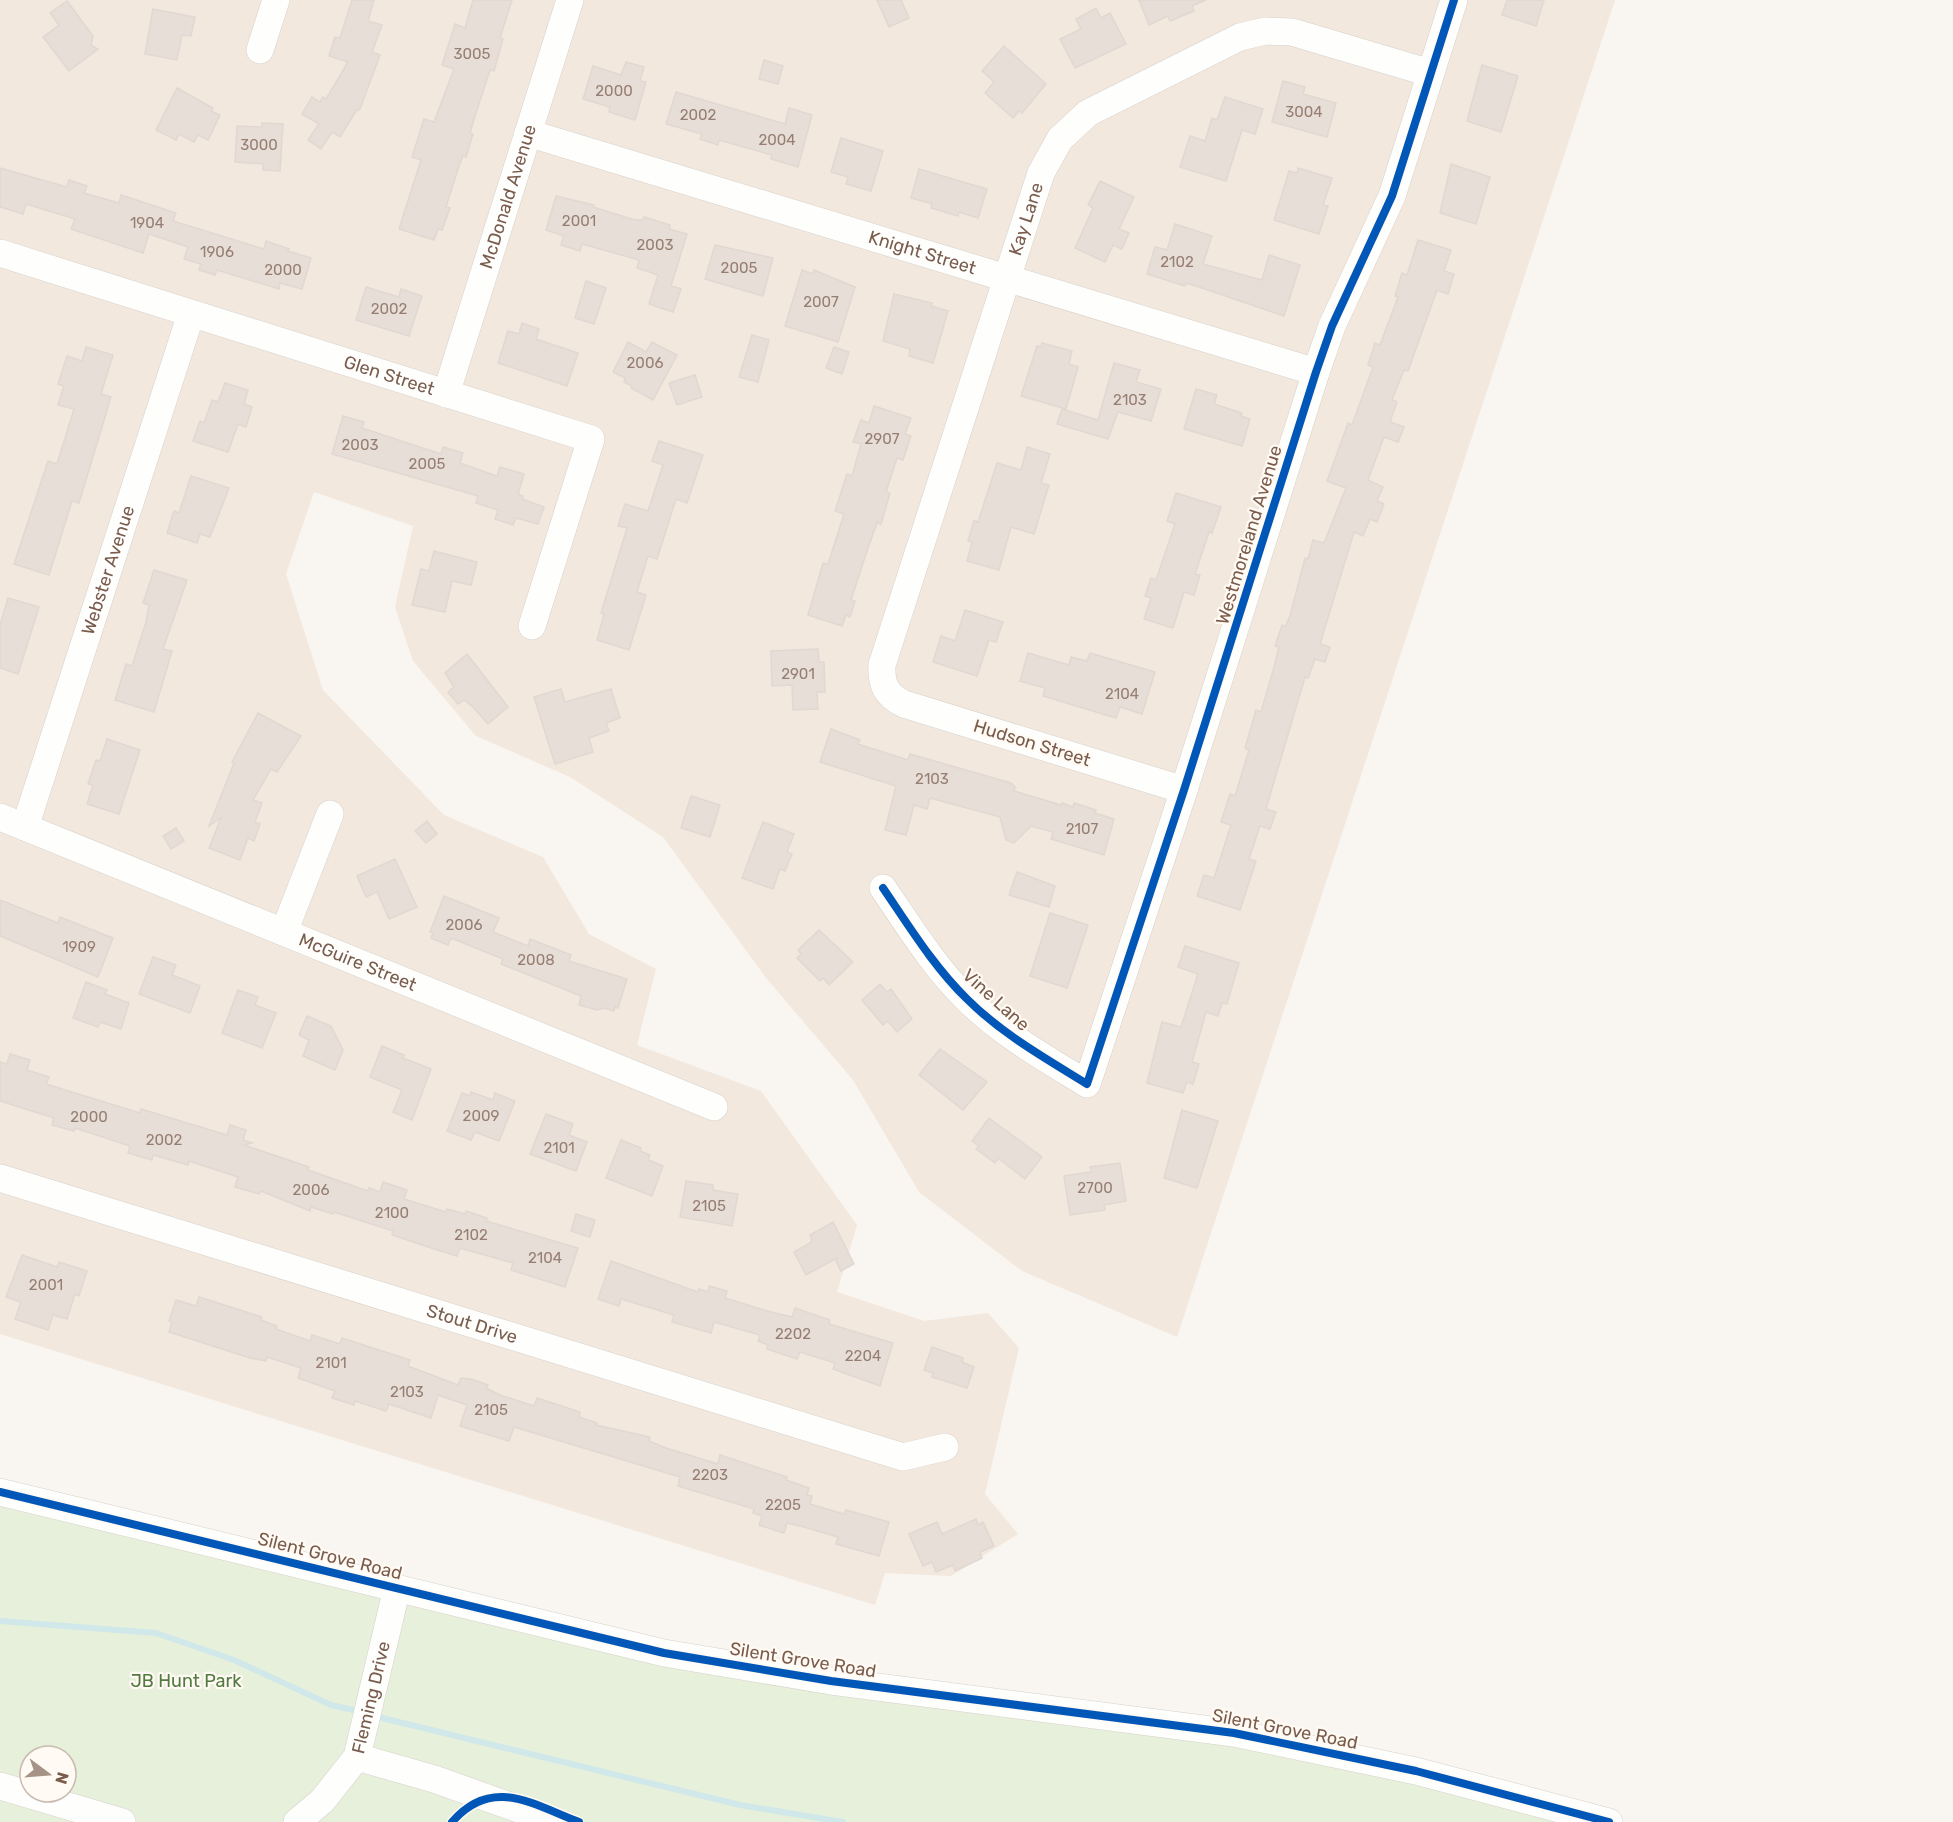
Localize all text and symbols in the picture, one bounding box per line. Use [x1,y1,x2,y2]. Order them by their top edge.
house number: 3005 [454,45,491,63]
house number: 2000 [595,82,633,100]
house number: 3004 [1285,103,1323,121]
house number: 2002 [680,106,717,124]
street label: McDonald Avenue [475,122,541,271]
house number: 2004 [758,131,796,149]
house number: 3000 [240,136,278,154]
street label: Kay Lane [1004,180,1048,258]
house number: 2001 [562,212,596,230]
house number: 1904 [130,214,164,232]
street label: Knight Street [866,226,979,279]
house number: 2003 [637,236,673,254]
house number: 1906 [200,243,234,261]
house number: 2102 [1160,253,1194,271]
house number: 2005 [721,259,757,277]
house number: 2000 [264,261,302,279]
house number: 2007 [803,293,839,311]
house number: 2002 [371,300,408,318]
street label: Glen Street [341,351,437,400]
house number: 2006 [627,354,663,372]
house number: 2103 [1113,391,1147,409]
house number: 2907 [865,430,900,448]
house number: 2003 [342,436,378,454]
street label: Westmoreland Avenue [1211,443,1287,627]
house number: 2005 [409,455,445,473]
street label: Webster Avenue [77,503,139,638]
house number: 2901 [781,665,815,683]
house number: 2104 [1105,685,1139,703]
street label: Hudson Street [971,715,1093,771]
house number: 2103 [915,770,949,788]
house number: 2107 [1066,820,1099,838]
house number: 2006 [446,916,482,934]
street label: McGuire Street [296,929,420,996]
house number: 1909 [62,938,96,956]
house number: 2008 [517,951,555,969]
street label: Vine Lane [958,964,1034,1036]
house number: 2009 [463,1107,499,1125]
house number: 2000 [70,1108,108,1126]
house number: 2002 [146,1131,183,1149]
house number: 2101 [543,1139,575,1157]
house number: 2700 [1077,1179,1113,1197]
house number: 2006 [293,1181,329,1199]
house number: 2105 [692,1197,726,1215]
house number: 2100 [375,1204,409,1222]
house number: 2102 [454,1226,488,1244]
house number: 2104 [528,1249,562,1267]
house number: 2001 [29,1276,63,1294]
street label: Stout Drive [424,1299,520,1348]
house number: 2202 [775,1325,811,1343]
house number: 2204 [845,1347,881,1365]
house number: 2101 [315,1354,347,1372]
house number: 2103 [390,1383,424,1401]
house number: 2105 [474,1401,508,1419]
house number: 2203 [692,1466,728,1484]
house number: 2205 [765,1496,801,1514]
street label: Silent Grove Road [256,1527,404,1585]
street label: Silent Grove Road [728,1638,878,1682]
street label: Fleming Drive [347,1639,395,1756]
park label: JB Hunt Park [130,1670,242,1692]
street label: Silent Grove Road [1210,1704,1360,1754]
north arrow [18,1744,78,1804]
text: N [51,1770,73,1786]

